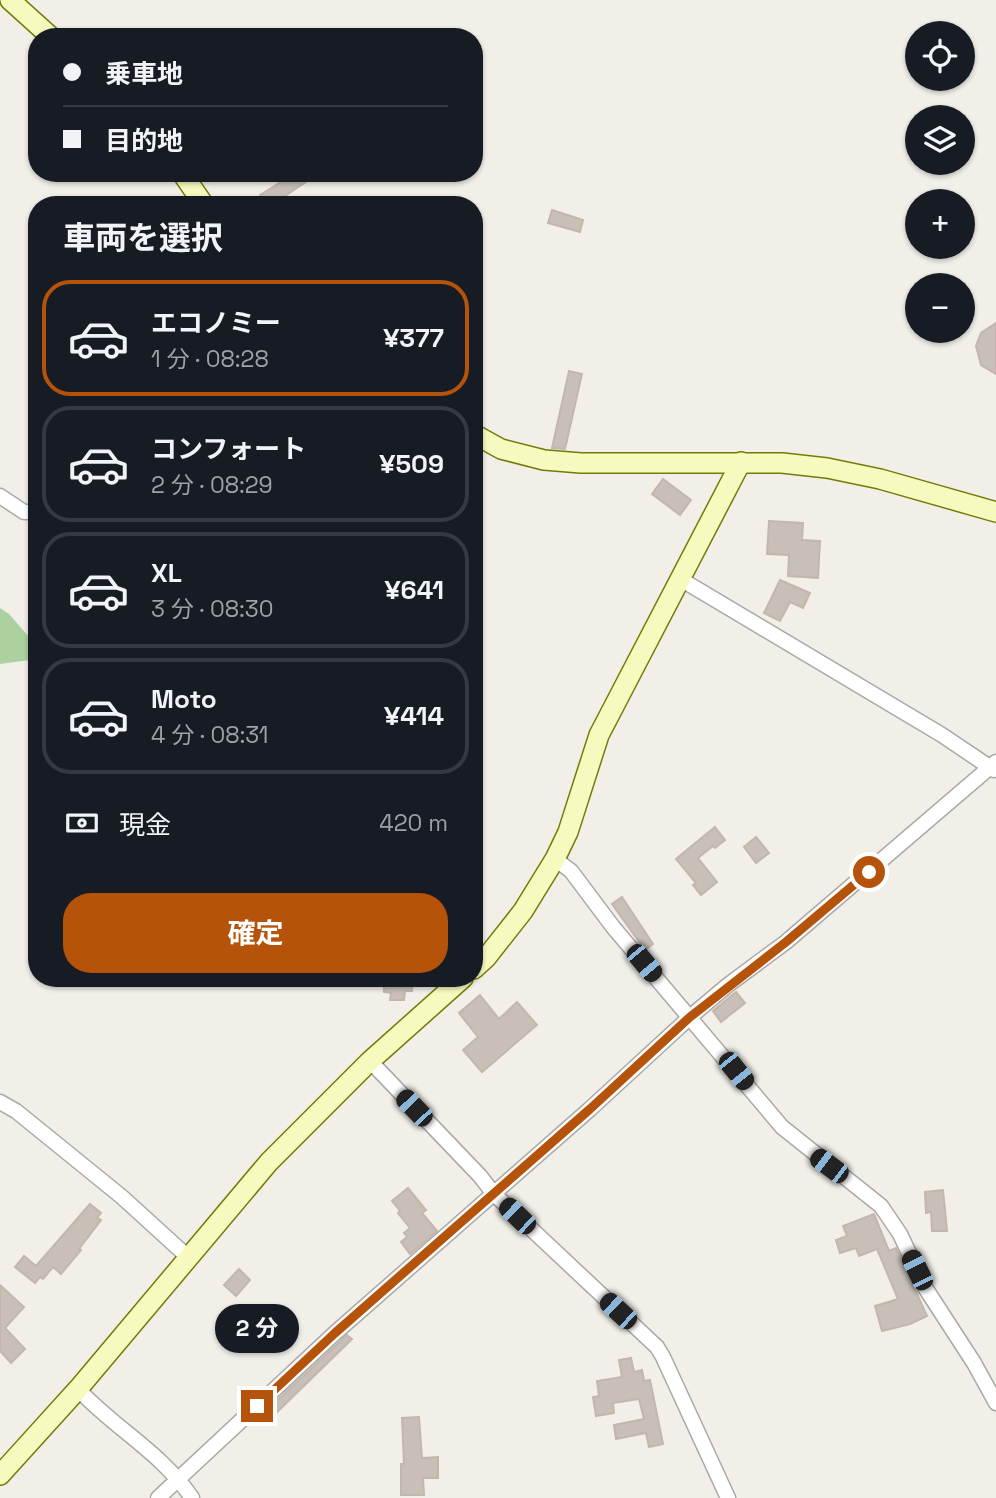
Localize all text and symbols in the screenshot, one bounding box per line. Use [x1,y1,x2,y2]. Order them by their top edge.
map controls [905,21,975,343]
button: locate [905,21,975,91]
text: 乗車地 [105,57,183,91]
button: layers [905,105,975,175]
text: 目的地 [105,124,183,158]
button: + [905,189,975,259]
text: 車両を選択 [63,218,223,258]
button: − [905,273,975,343]
text: エコノミー [151,306,281,340]
icon: car [67,307,130,370]
text: ¥377 [383,321,444,355]
text: 1 分 · 08:28 [151,344,269,374]
text: コンフォート [151,432,306,466]
icon: car [67,433,130,496]
text: ¥509 [379,447,444,481]
text: 2 分 · 08:29 [151,470,273,500]
text: XL [151,556,182,590]
icon: car [67,559,130,622]
text: ¥641 [385,573,444,607]
text: 3 分 · 08:30 [151,594,273,624]
text: Moto [151,682,217,716]
icon: car [67,685,130,748]
text: ¥414 [384,699,444,733]
text: 4 分 · 08:31 [151,720,268,750]
icon: cash [63,804,101,842]
text: 現金 [119,808,171,842]
text: 420 m [379,808,448,838]
route start [853,856,885,888]
button: 確定 [63,893,448,973]
car [623,940,666,986]
car [715,1048,758,1094]
car [392,1086,437,1130]
car [806,1145,853,1187]
car [495,1194,540,1238]
car [899,1247,936,1293]
car [596,1289,641,1333]
callout: 2 分 [215,1304,299,1354]
text: 2 分 [236,1313,278,1343]
route end [241,1390,273,1422]

